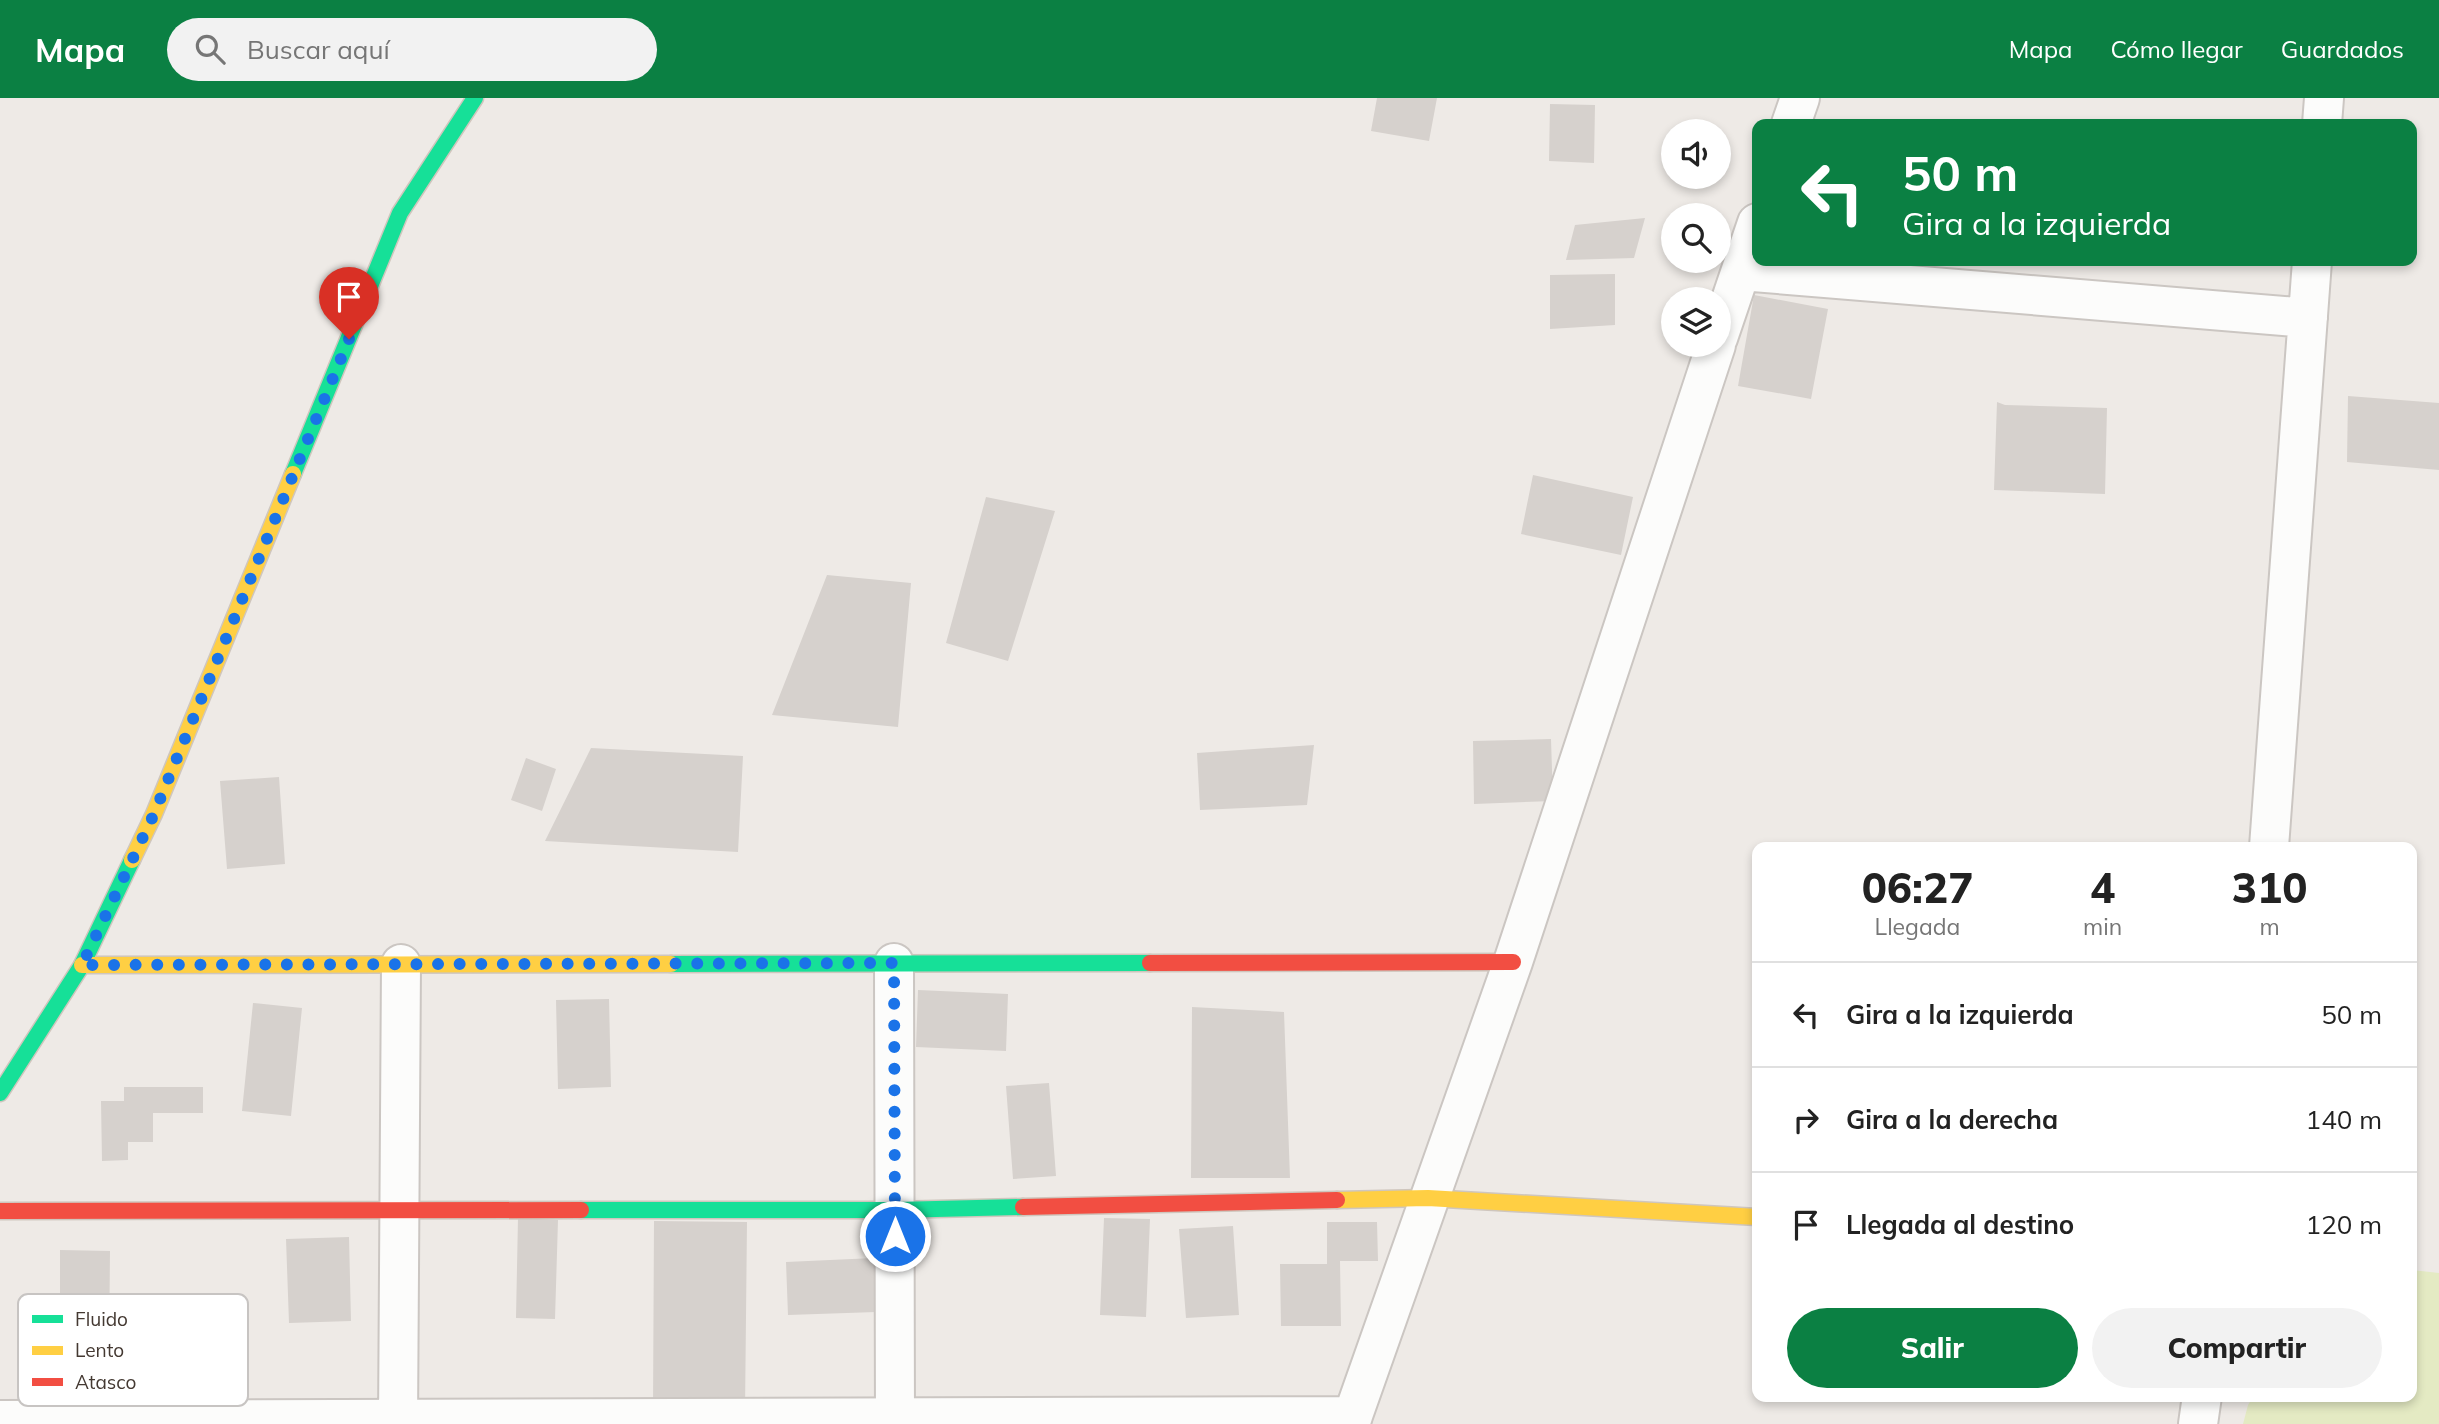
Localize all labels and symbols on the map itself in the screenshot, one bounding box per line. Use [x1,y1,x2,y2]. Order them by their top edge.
pin [319,267,379,339]
position arrow [858,1199,932,1273]
legend [18,1294,248,1406]
text: Fluido [75,1307,128,1331]
text: Lento [75,1338,124,1362]
text: Atasco [75,1370,136,1394]

